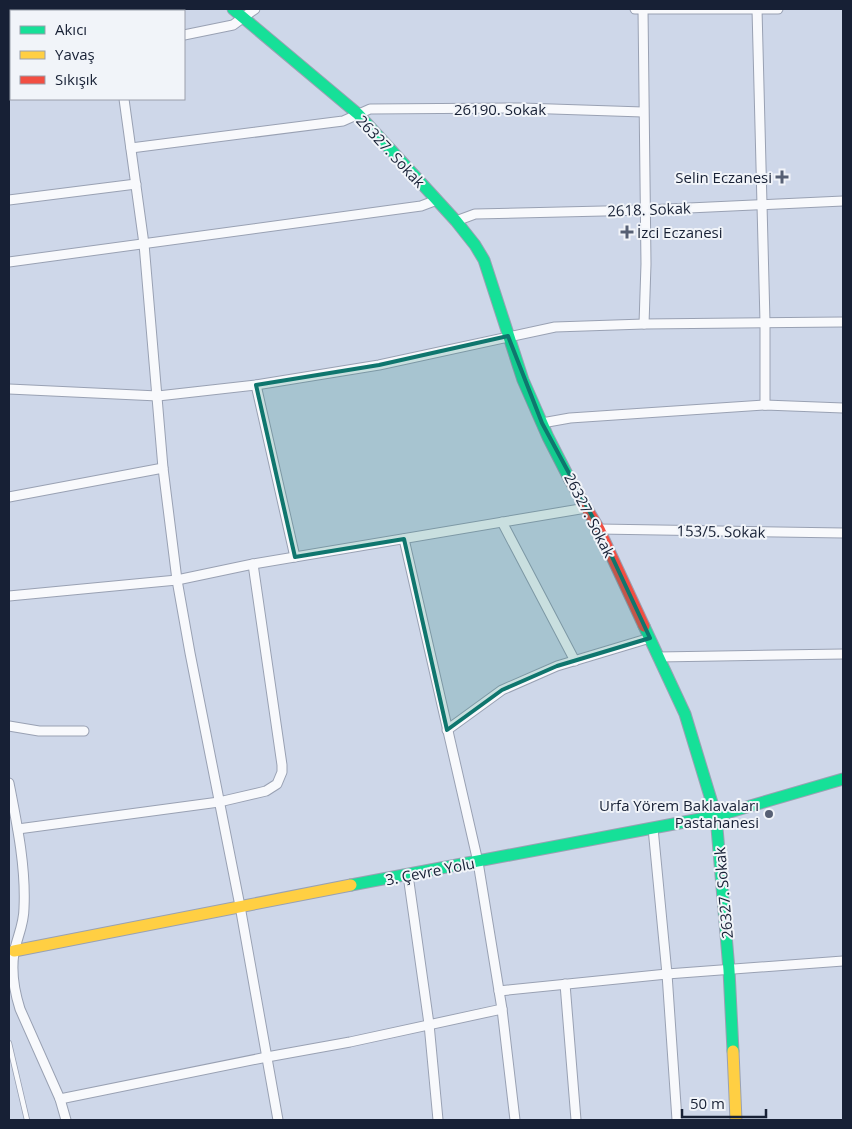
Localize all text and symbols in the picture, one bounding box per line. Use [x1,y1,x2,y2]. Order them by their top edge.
legend [10,10,185,100]
text: Akıcı [55,19,87,39]
text: Yavaş [55,44,95,64]
text: Sıkışık [55,69,98,89]
street label: 26190. Sokak [454,99,546,119]
street label: 26327. Sokak [352,111,430,192]
place label: Selin Eczanesi [675,167,772,187]
marker: Selin Eczanesi [776,171,788,183]
street label: 2618. Sokak [607,198,691,220]
place label: İzci Eczanesi [637,222,723,242]
marker: İzci Eczanesi [621,226,633,238]
street label: 26327. Sokak [560,469,620,561]
street label: 153/5. Sokak [676,520,766,542]
place label: Urfa Yörem Baklavaları Pastahanesi [599,795,759,832]
marker: Urfa Yörem Baklavaları Pastahanesi [763,808,775,820]
street label: 26327. Sokak [709,846,737,940]
street label: 3. Çevre Yolu [384,853,476,889]
scale bar [682,1086,766,1118]
text: 50 m [690,1093,725,1113]

